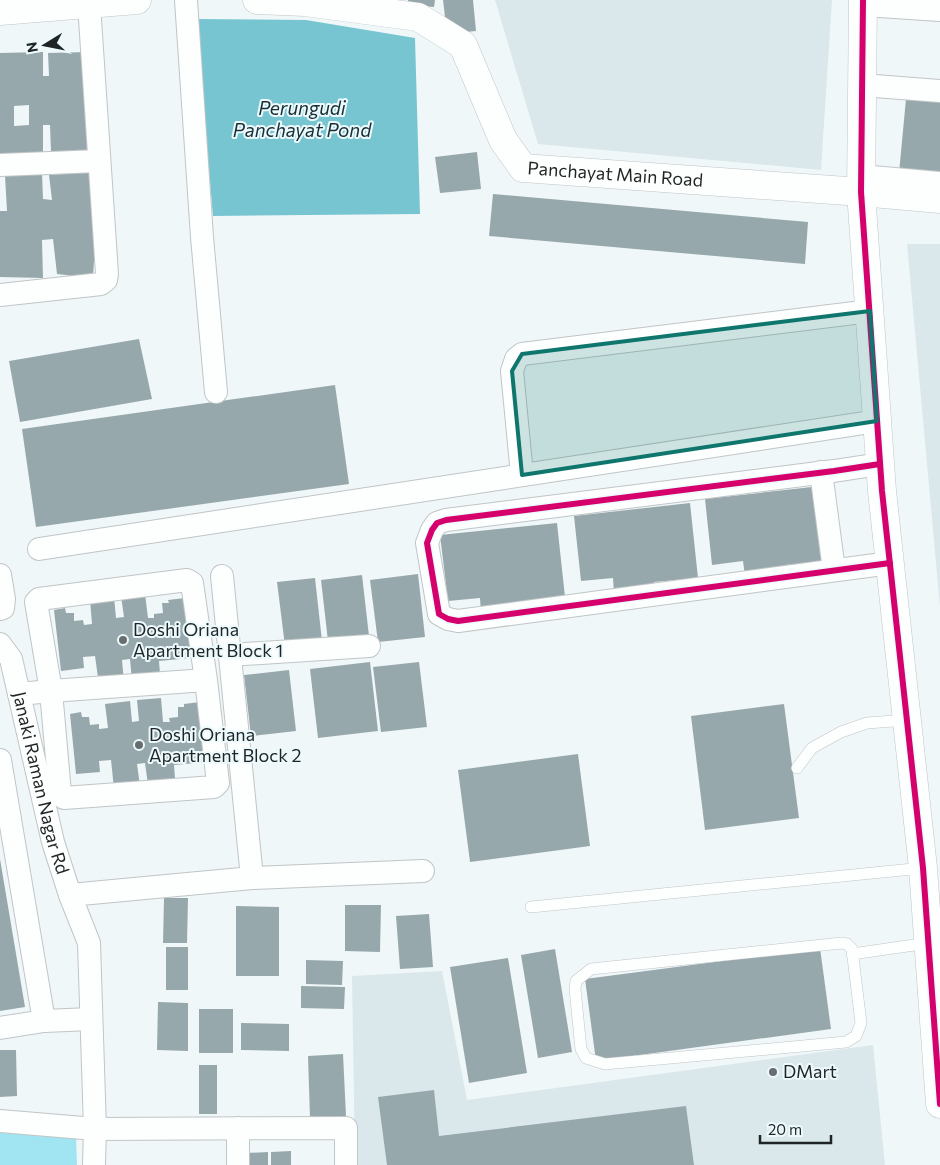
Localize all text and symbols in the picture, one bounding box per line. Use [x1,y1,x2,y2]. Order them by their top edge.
north arrow [20,20,70,70]
text: N [22,41,41,54]
water label: Perungudi Panchayat Pond [233,96,372,141]
street label: Panchayat Main Road [527,156,704,191]
place label: Doshi Oriana Apartment Block 1 [133,618,283,661]
marker: Doshi Oriana Apartment Block 1 [117,634,129,646]
street label: Janaki Raman Nagar Rd [9,689,75,877]
place label: Doshi Oriana Apartment Block 2 [149,723,301,766]
marker: Doshi Oriana Apartment Block 2 [133,739,145,751]
place label: DMart [783,1060,837,1082]
marker: DMart [767,1066,779,1078]
scale bar [760,1112,831,1144]
text: 20 m [768,1120,802,1138]

